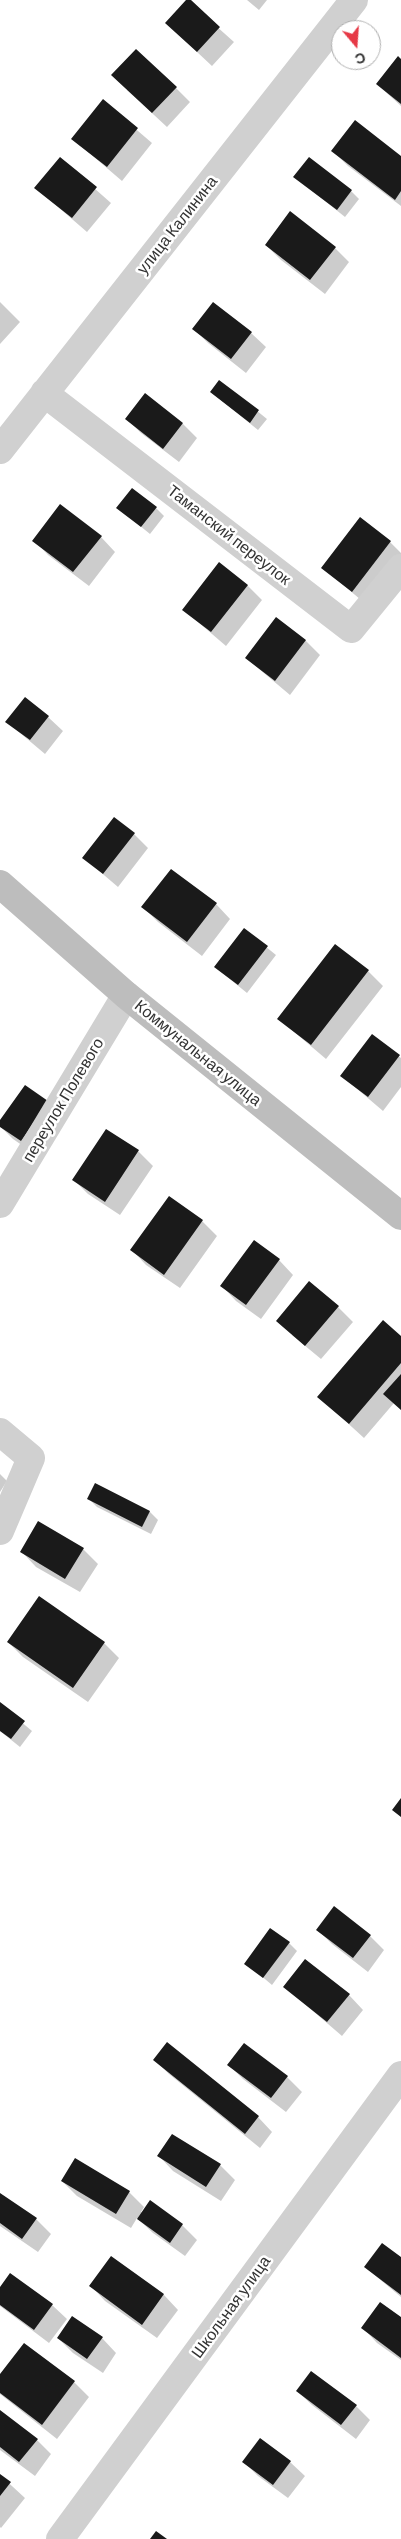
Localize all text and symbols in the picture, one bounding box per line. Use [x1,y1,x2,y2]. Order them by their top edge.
north arrow [331,20,381,70]
text: С [353,49,368,68]
street label: улица Калинина [133,172,221,278]
street label: Таманский переулок [164,481,294,589]
street label: Коммунальная улица [131,996,265,1110]
street label: переулок Полевого [18,1034,108,1166]
street label: Школьная улица [187,2252,275,2362]

